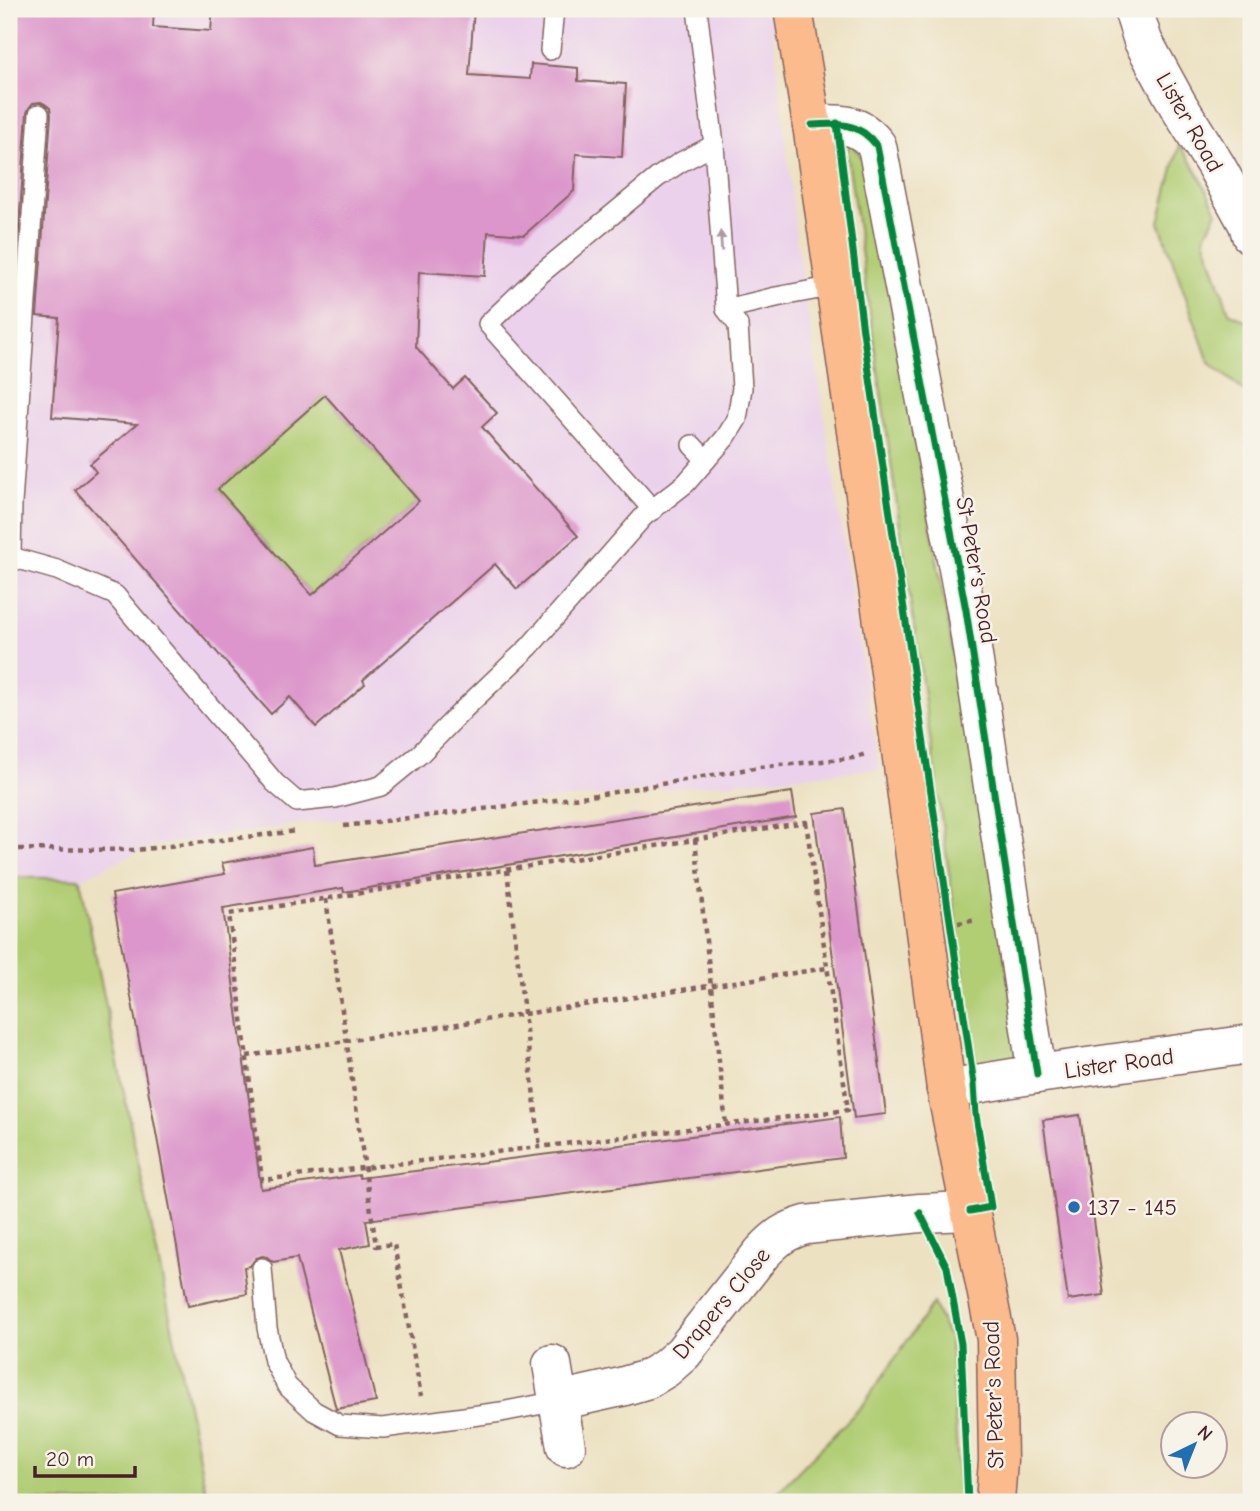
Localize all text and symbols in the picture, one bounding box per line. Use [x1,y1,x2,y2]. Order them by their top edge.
street label: Lister Road [1150,68,1229,177]
one-way arrow [715,230,726,252]
street label: St Peter's Road [950,495,1003,645]
street label: Lister Road [1063,1042,1176,1085]
place label: 137 - 145 [1088,1194,1177,1221]
marker: 137 - 145 [1066,1199,1082,1215]
street label: Drapers Close [667,1242,776,1365]
street label: St Peter's Road [977,1320,1010,1470]
north arrow [1158,1410,1228,1480]
text: N [1193,1421,1217,1446]
scale bar [35,1434,135,1478]
text: 20 m [46,1447,94,1471]

